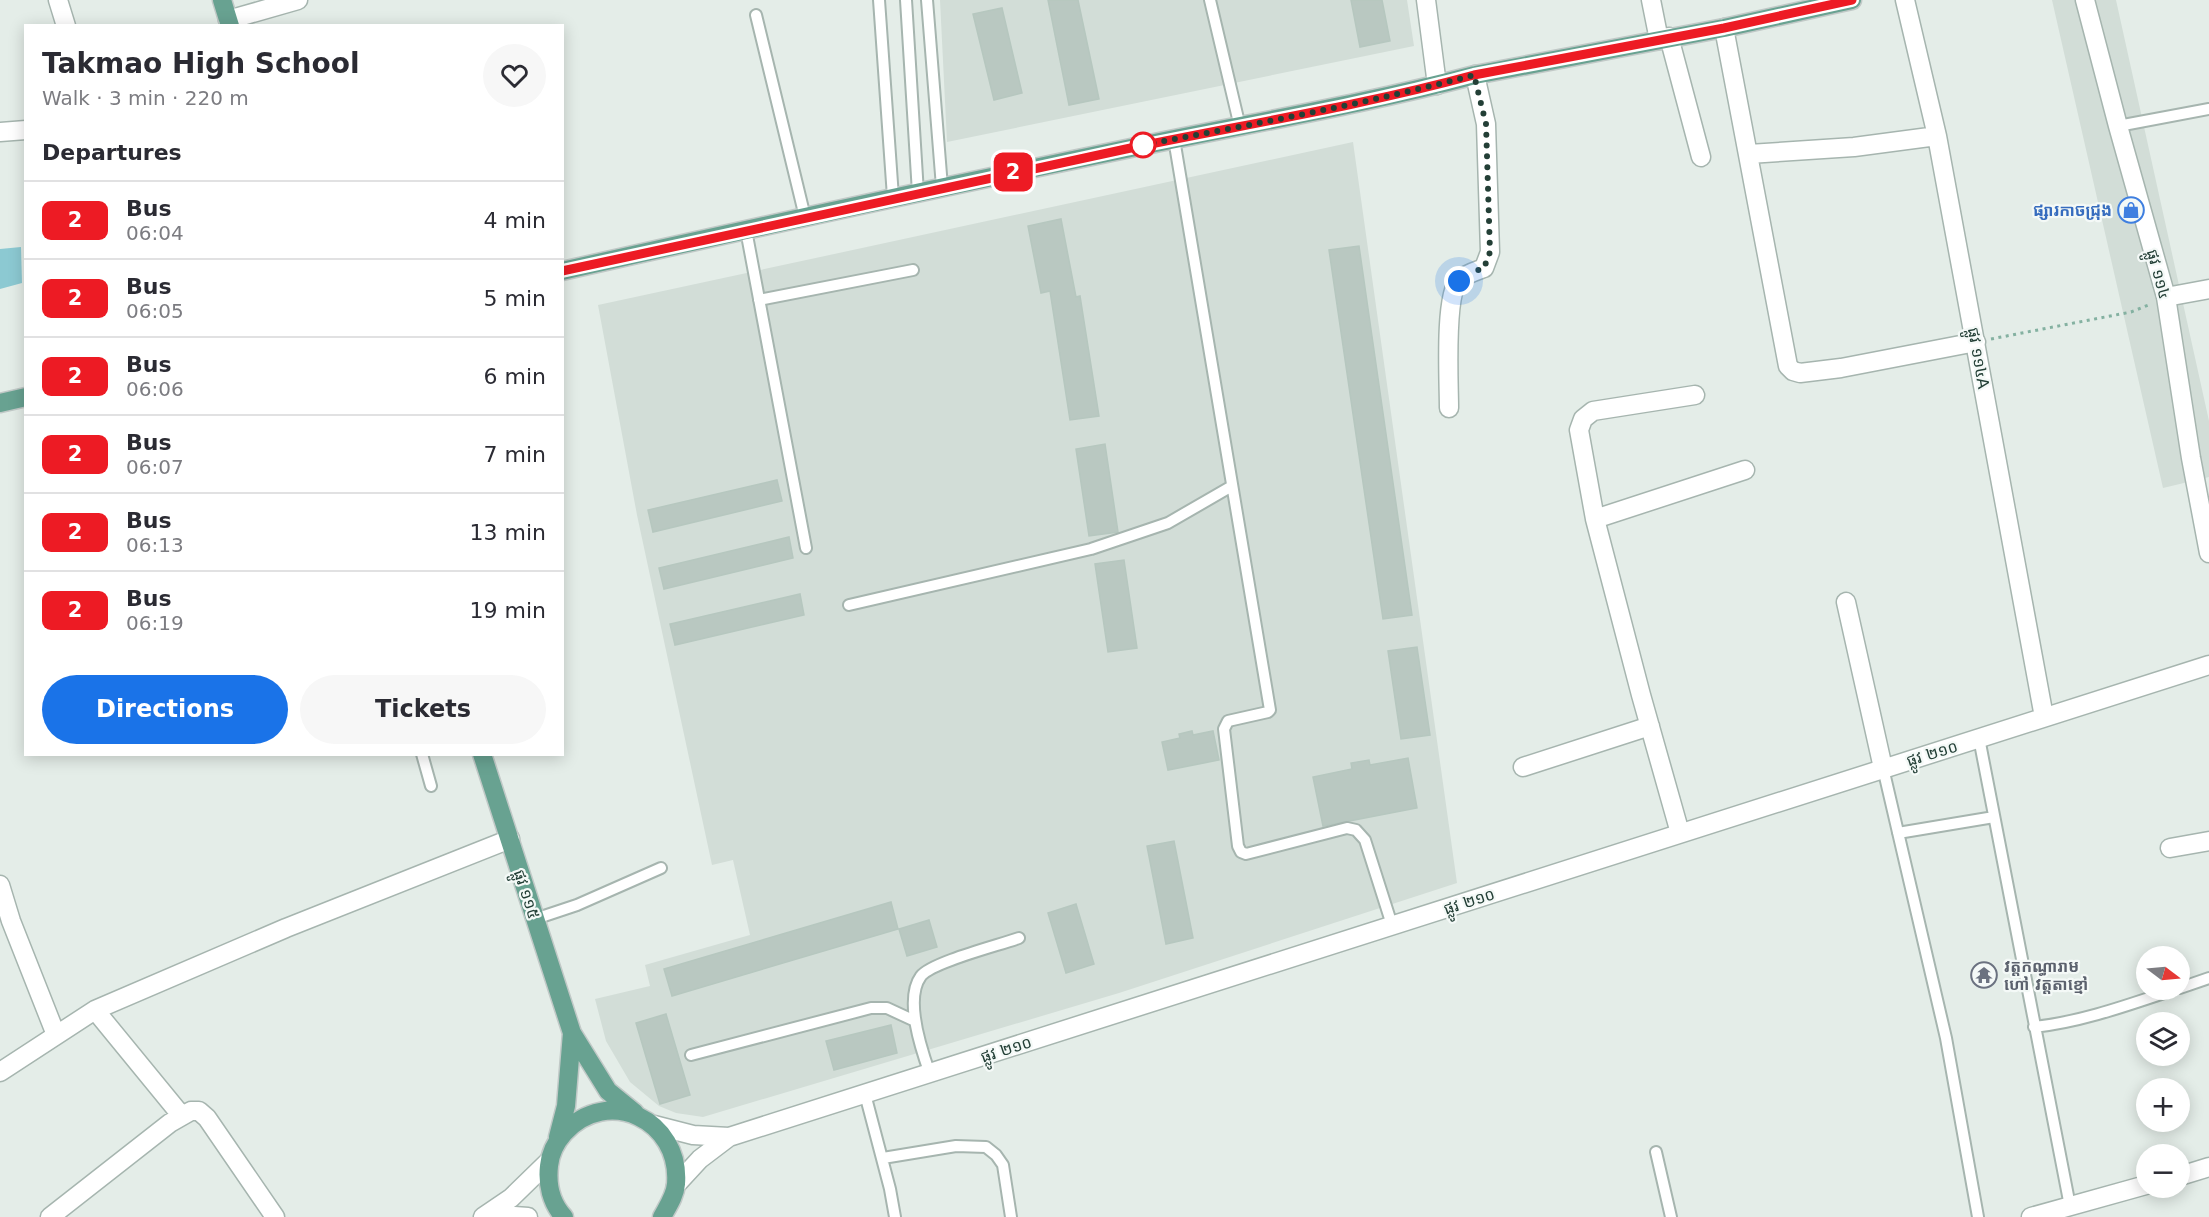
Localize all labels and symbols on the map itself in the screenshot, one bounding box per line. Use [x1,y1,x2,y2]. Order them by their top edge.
unlabelled marker [1130,132,1156,158]
line badge: 2 [994,152,1032,192]
shop icon: ផ្សារកាចជ្រុង [2116,195,2146,225]
place label: ផ្សារកាចជ្រុង [2033,201,2112,220]
street label: ផ្លូវ ១១៤ [2138,247,2174,302]
your location [1444,266,1474,296]
street label: ផ្លូវ ១១៤A [1959,326,1993,391]
street label: ផ្លូវ ២១០ [1904,737,1962,775]
street label: ផ្លូវ ១១៥ [505,867,543,923]
street label: ផ្លូវ ២១០ [1441,884,1499,923]
north arrow [2136,946,2190,1000]
place label: វត្តកណ្ធារាម ហៅ វត្តតាខ្មៅ [2004,957,2088,994]
temple icon: វត្តកណ្ធារាម ហៅ វត្តតាខ្មៅ [1969,960,1999,990]
street label: ផ្លូវ ២១០ [978,1032,1036,1071]

